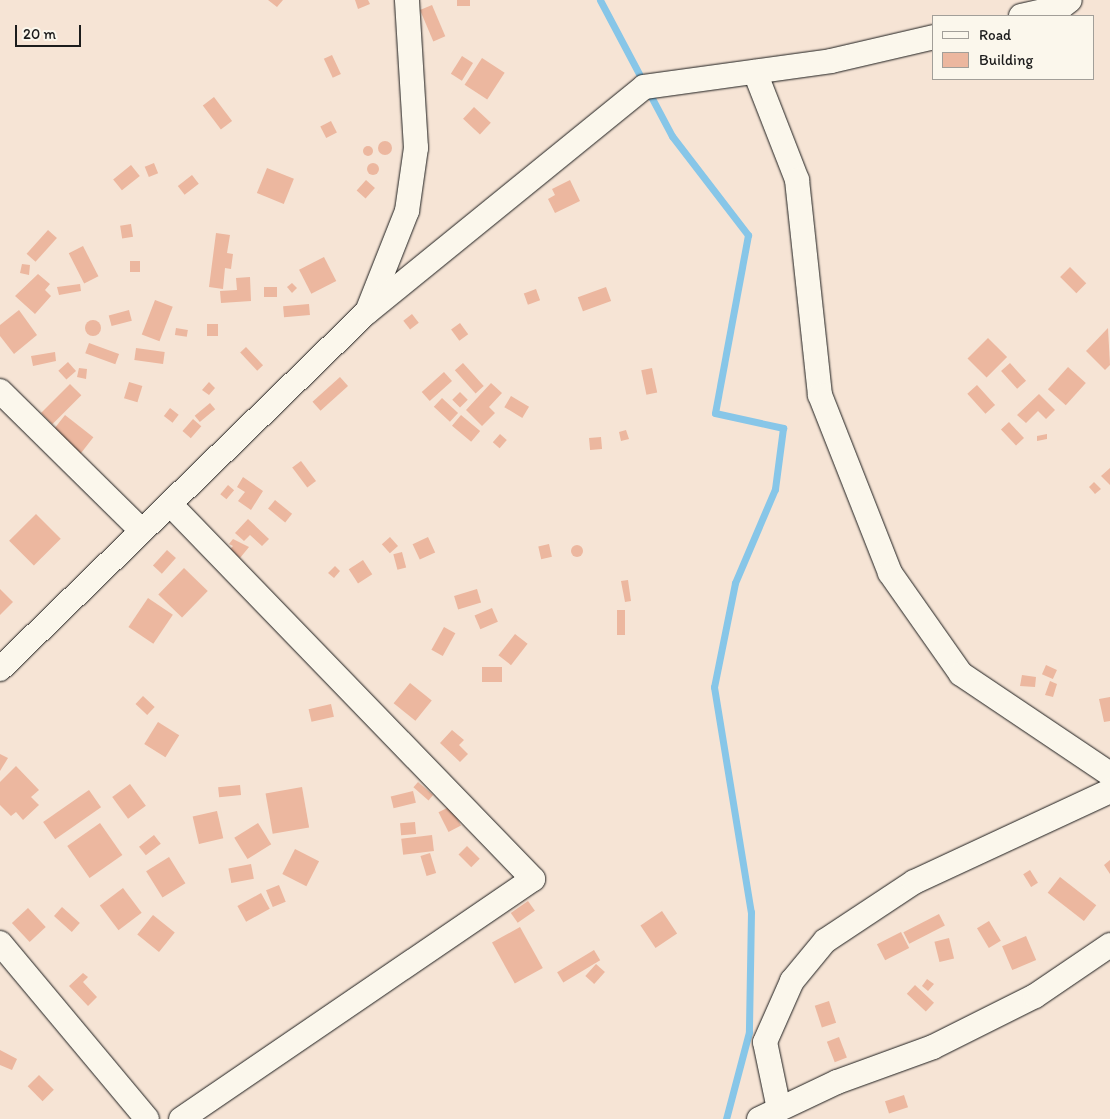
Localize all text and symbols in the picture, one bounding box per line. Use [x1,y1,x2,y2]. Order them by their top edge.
scale bar [18,15,84,47]
legend [932,15,1095,80]
text: 20 m [23,25,56,43]
text: Road [979,26,1011,44]
text: Building [979,51,1033,69]

